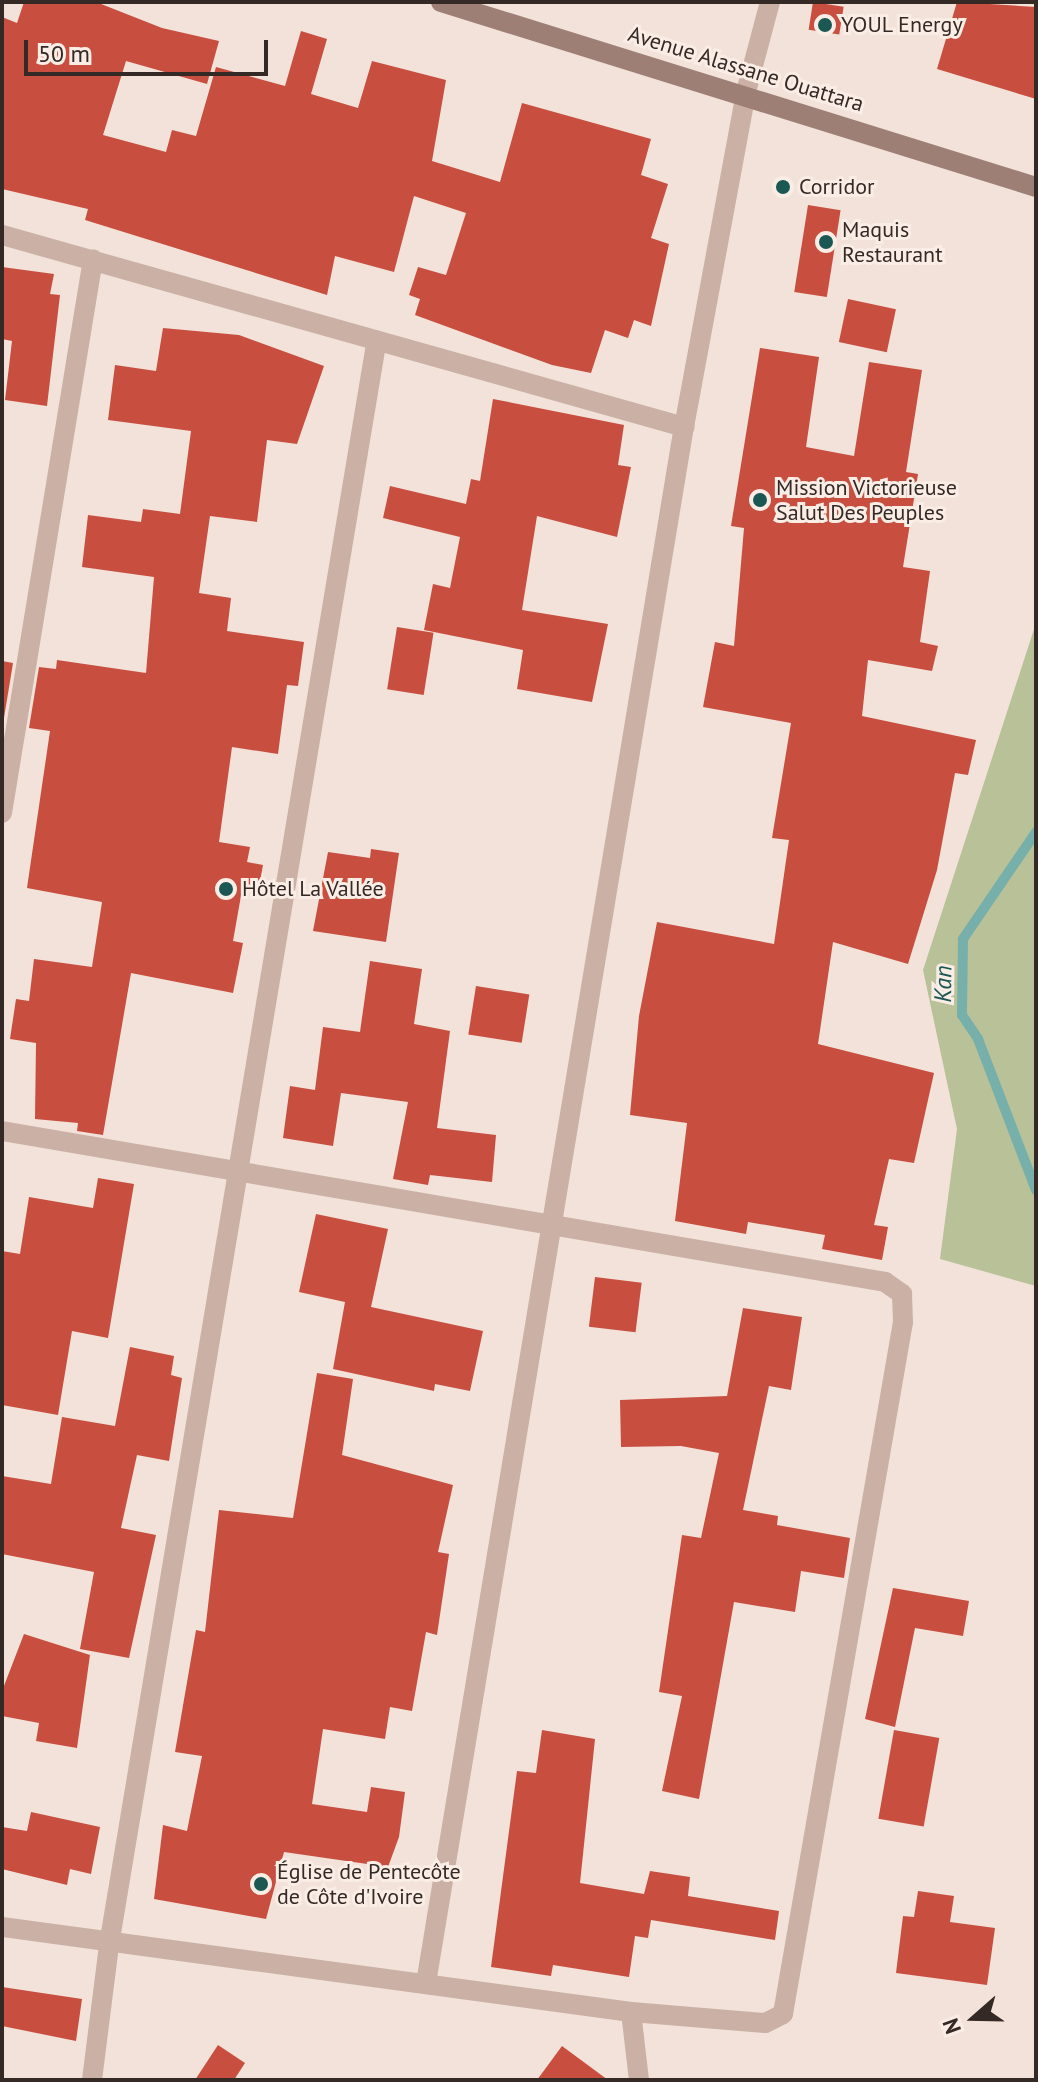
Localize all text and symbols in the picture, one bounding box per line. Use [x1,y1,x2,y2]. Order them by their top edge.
place label: YOUL Energy [841,12,964,38]
marker: YOUL Energy [816,16,834,34]
street label: Avenue Alassane Ouattara [625,21,867,117]
scale bar [28,24,272,74]
text: 50 m [38,38,90,69]
place label: Corridor [799,174,875,200]
marker: Corridor [774,178,792,196]
place label: Maquis Restaurant [842,216,943,268]
marker: Maquis Restaurant [817,233,835,251]
place label: Mission Victorieuse Salut Des Peuples [776,474,958,526]
marker: Mission Victorieuse Salut Des Peuples [751,491,769,509]
place label: Hôtel La Vallée [242,876,384,902]
marker: Hôtel La Vallée [217,880,235,898]
water label: Kan [928,965,958,1003]
place label: Église de Pentecôte de Côte d'Ivoire [277,1858,461,1910]
marker: Église de Pentecôte de Côte d'Ivoire [252,1875,270,1893]
north arrow [934,1978,1014,2058]
text: N [936,2015,967,2038]

